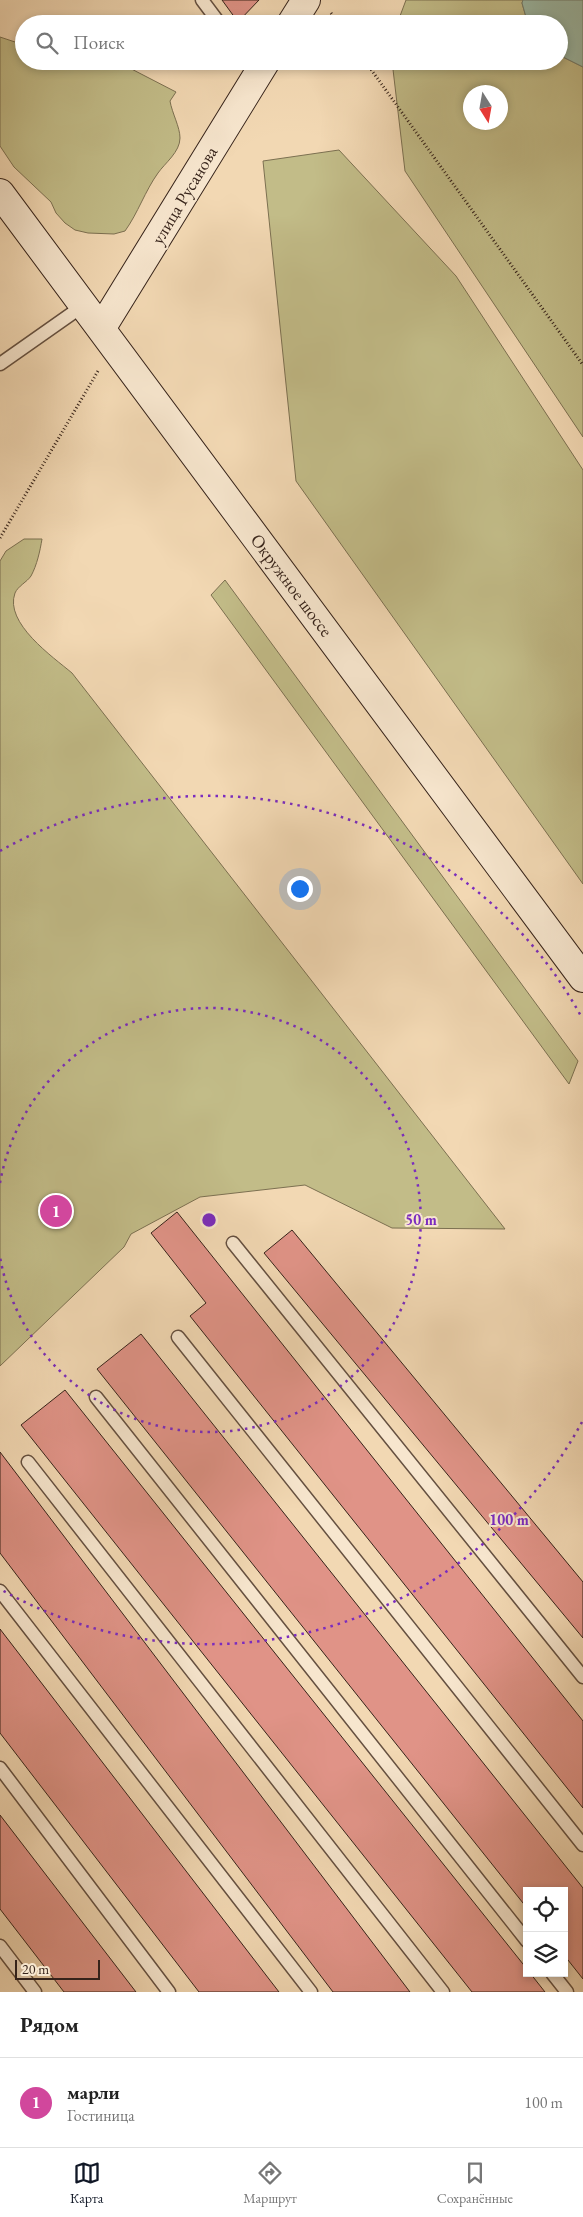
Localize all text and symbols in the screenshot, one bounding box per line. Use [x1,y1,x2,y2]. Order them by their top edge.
search box [15,15,568,70]
icon: search [33,29,61,57]
text: Поиск [73,30,125,55]
north arrow [463,85,508,130]
street label: улица Русанова [146,141,223,248]
street label: Окружное шоссе [246,529,338,641]
your location [287,876,313,902]
pin: 1 [40,1192,72,1230]
text: 50 m [405,1210,437,1229]
centre of rings [200,1211,218,1229]
text: 100 m [489,1510,529,1529]
map controls [523,1887,568,1977]
button: locate [523,1887,568,1932]
button: layers [523,1932,568,1977]
scale bar [15,1957,100,1980]
text: 20 m [22,1960,49,1978]
text: Рядом [20,2011,79,2038]
text: марли [67,2080,120,2105]
text: 1 [32,2092,40,2113]
text: 100 m [524,2092,563,2113]
text: Гостиница [67,2105,135,2126]
tab: Карта [70,2159,103,2207]
tab: Маршрут [243,2159,297,2207]
tab: Сохранённые [437,2159,513,2207]

